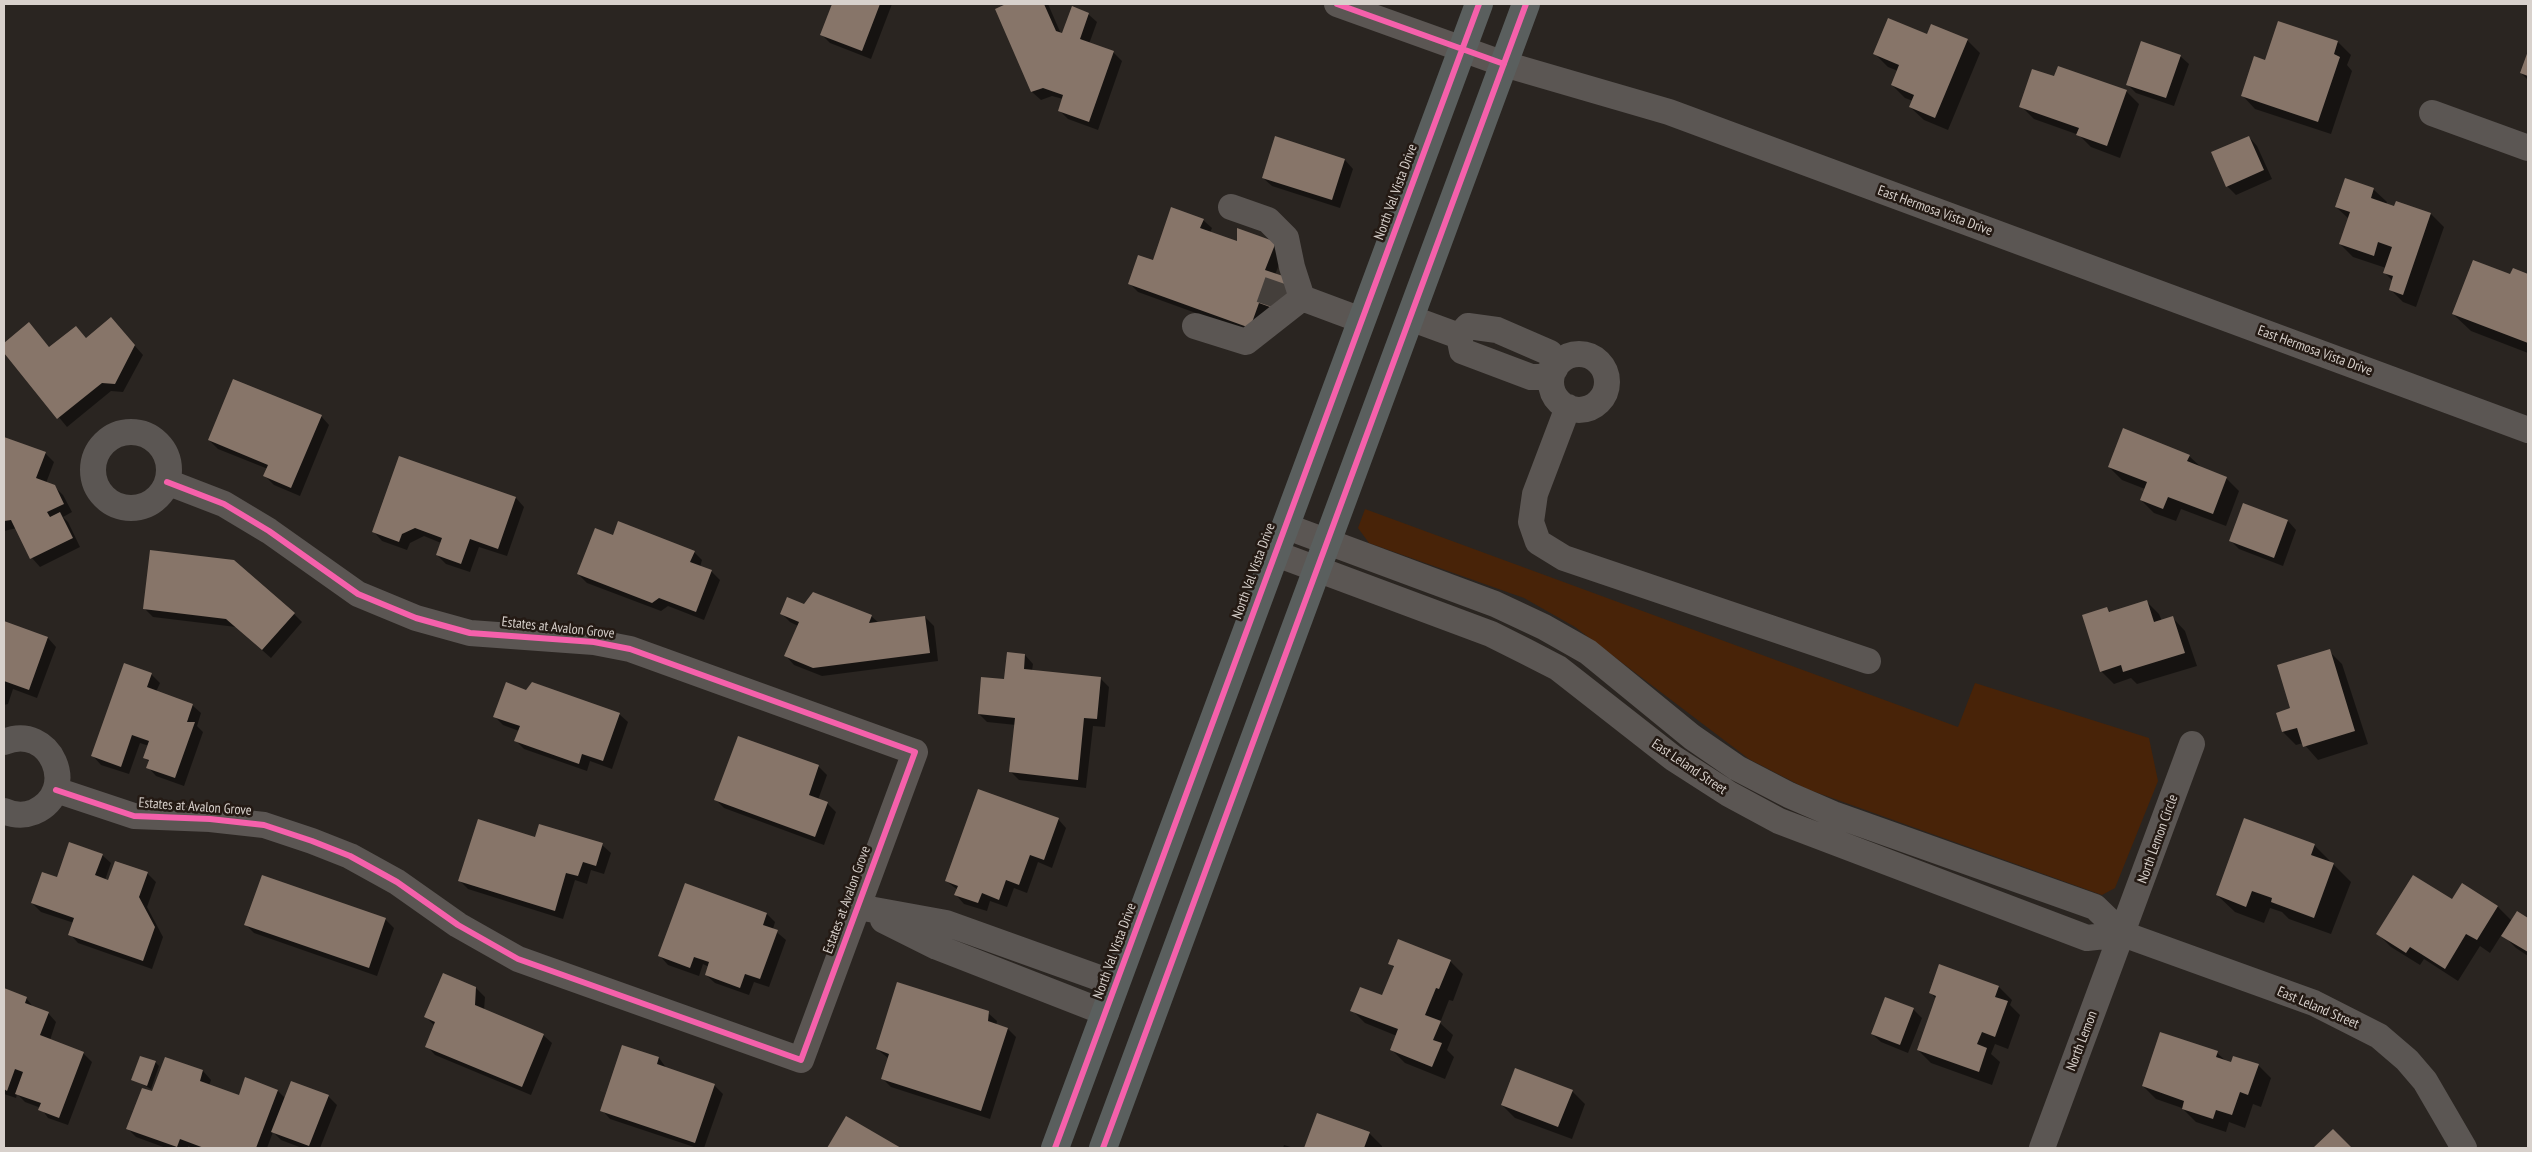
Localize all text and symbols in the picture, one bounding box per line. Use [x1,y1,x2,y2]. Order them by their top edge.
street label: North Val Vista Drive [1371,142,1421,242]
street label: East Hermosa Vista Drive [1875,182,1995,240]
street label: East Hermosa Vista Drive [2255,322,2375,380]
street label: North Val Vista Drive [1229,521,1279,621]
street label: Estates at Avalon Grove [501,614,615,642]
street label: East Leland Street [1648,736,1730,798]
street label: North Lemon Circle [2134,792,2182,886]
street label: Estates at Avalon Grove [138,795,252,819]
street label: Estates at Avalon Grove [820,844,874,956]
street label: North Val Vista Drive [1090,901,1140,1001]
street label: East Leland Street [2275,983,2361,1033]
street label: North Lemon [2063,1009,2101,1073]

